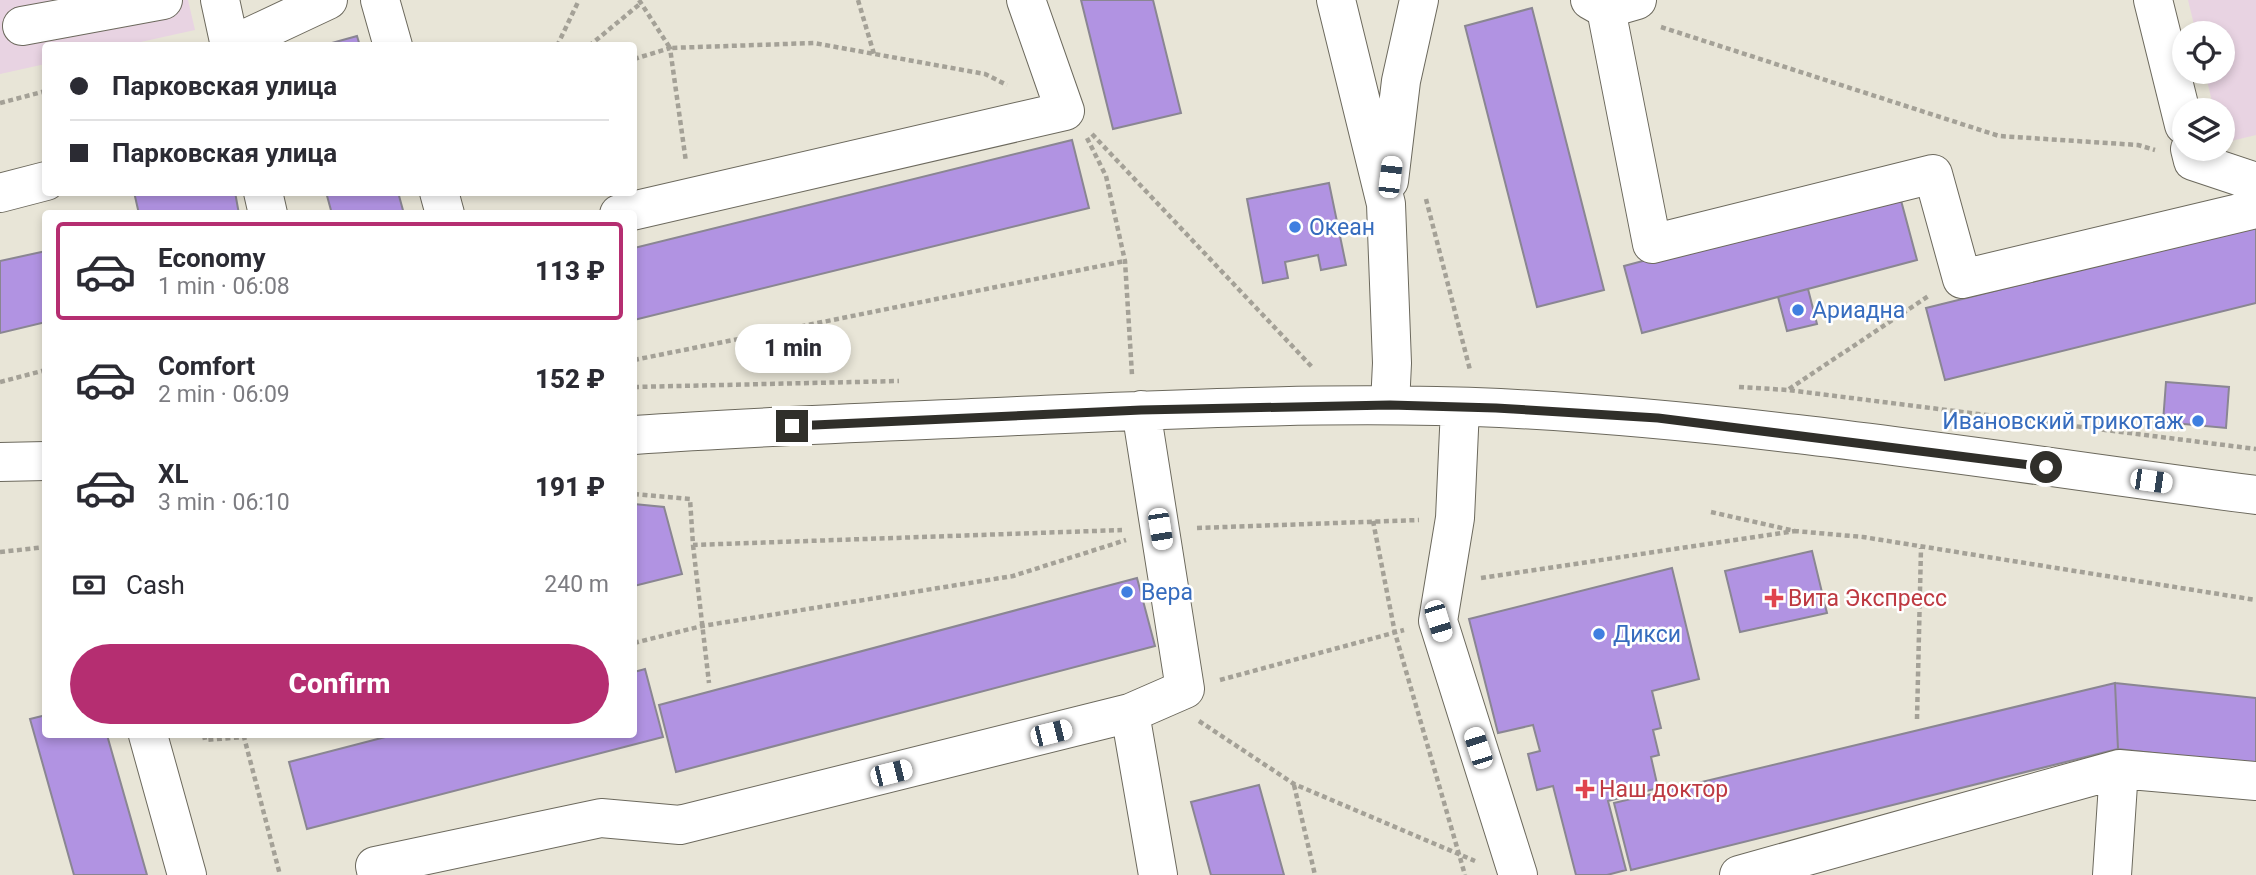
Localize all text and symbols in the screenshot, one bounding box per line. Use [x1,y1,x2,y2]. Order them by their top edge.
map controls [2172,21,2235,161]
button: locate [2172,21,2235,84]
text: Парковская улица [112,71,337,101]
button: layers [2172,98,2235,161]
text: Парковская улица [112,138,337,168]
car [1378,155,1403,199]
place label: Океан [1309,214,1375,241]
marker: Океан [1287,219,1303,235]
icon: car [74,240,137,303]
text: Economy [158,243,265,273]
text: 113 ₽ [535,256,605,286]
text: 1 min · 06:08 [158,273,290,300]
place label: Ариадна [1812,297,1905,324]
marker: Ариадна [1790,302,1806,318]
callout: 1 min [734,324,850,374]
text: 1 min [764,335,822,362]
icon: car [74,348,137,411]
text: Comfort [158,351,255,381]
text: 152 ₽ [535,364,605,394]
text: 2 min · 06:09 [158,381,290,408]
place label: Ивановский трикотаж [1942,408,2184,435]
route end [776,410,808,442]
marker: Ивановский трикотаж [2190,413,2206,429]
route start [2030,451,2062,483]
icon: car [74,456,137,519]
text: XL [158,459,189,489]
car [2129,468,2174,494]
text: 191 ₽ [535,472,605,502]
text: 3 min · 06:10 [158,489,290,516]
car [1147,507,1174,551]
icon: cash [70,566,108,604]
text: Cash [126,570,185,600]
text: 240 m [544,571,609,598]
place label: Вера [1141,579,1193,606]
marker: Вера [1119,584,1135,600]
place label: Вита Экспресс [1788,585,1947,612]
marker: Вита Экспресс [1766,590,1782,606]
car [1422,598,1455,644]
place label: Дикси [1613,621,1681,648]
marker: Дикси [1591,626,1607,642]
button: Confirm [70,644,609,724]
car [1029,718,1074,748]
car [1462,725,1495,771]
car [869,758,914,788]
place label: Наш доктор [1599,776,1728,803]
marker: Наш доктор [1577,781,1593,797]

